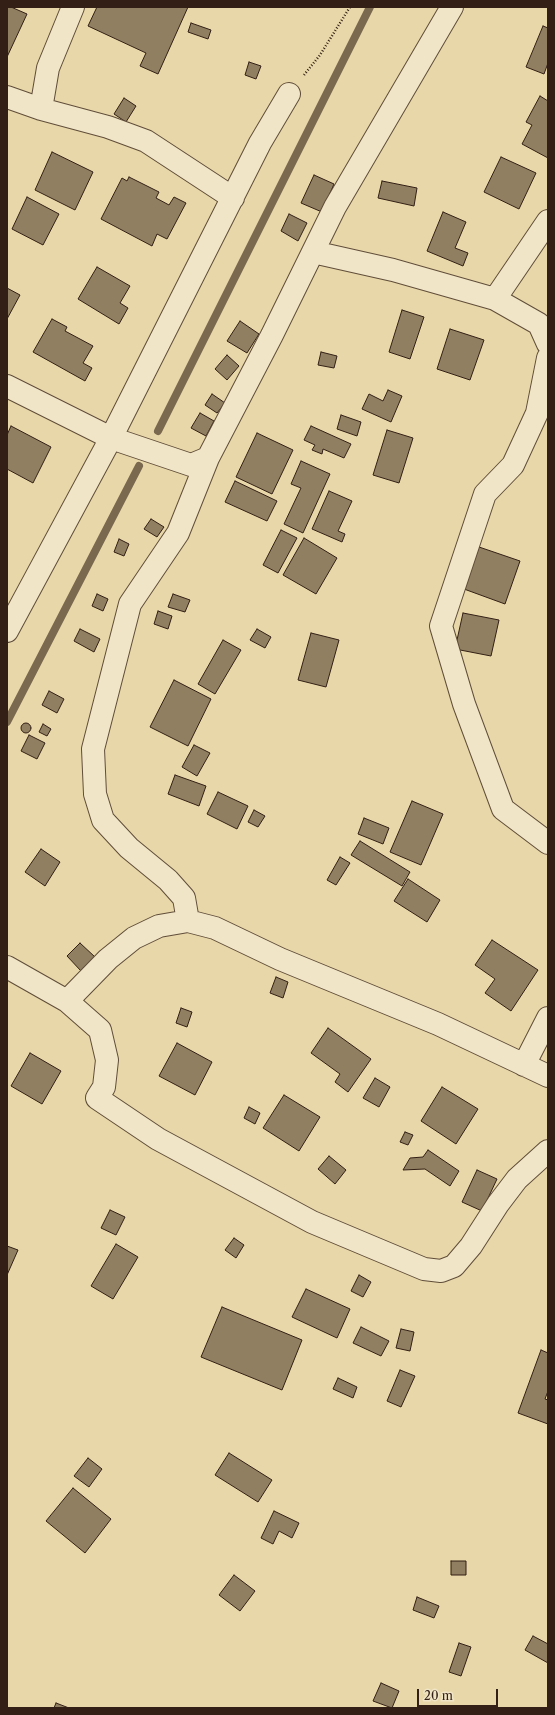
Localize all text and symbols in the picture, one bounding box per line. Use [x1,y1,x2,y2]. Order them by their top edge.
scale bar [419,1681,500,1707]
text: 20 m [424,1688,453,1703]

